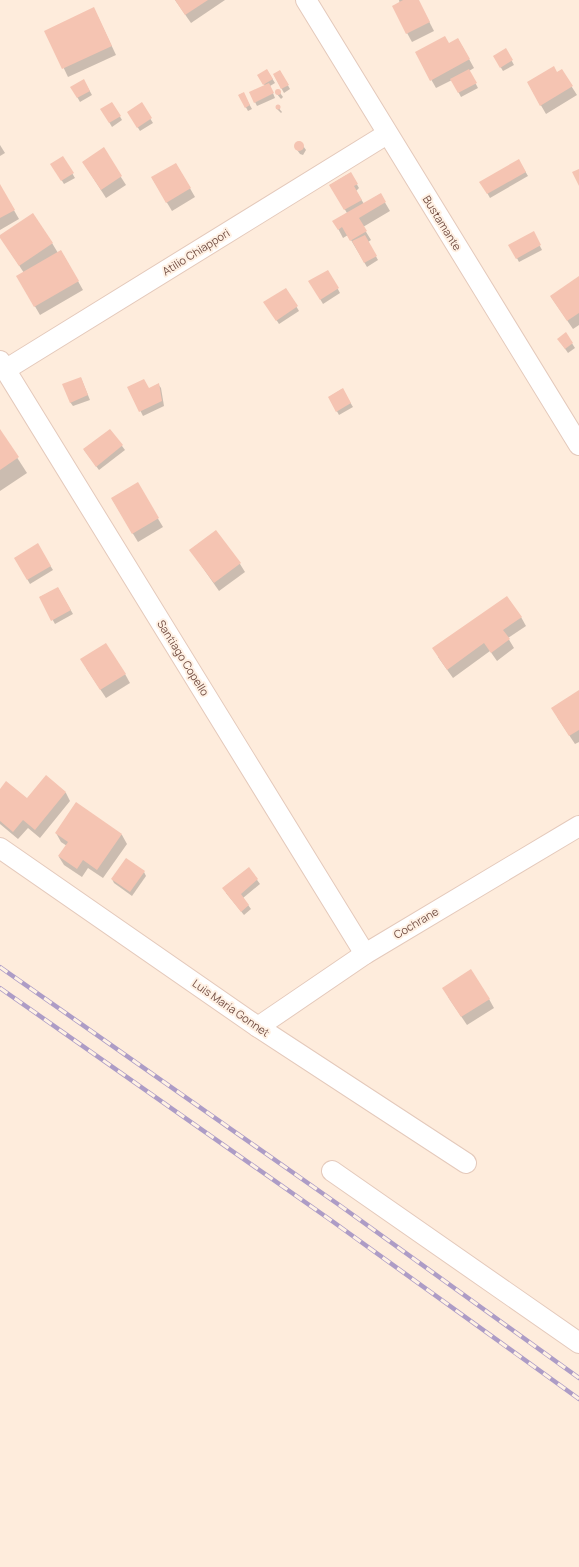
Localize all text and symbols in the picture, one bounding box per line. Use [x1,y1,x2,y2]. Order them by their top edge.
street label: Bustamante [420,192,466,254]
street label: Atilio Chiappori [159,225,232,278]
street label: Santiago Copello [154,617,213,699]
street label: Cochrane [391,903,441,942]
street label: Luis María Gonnet [190,975,273,1040]

